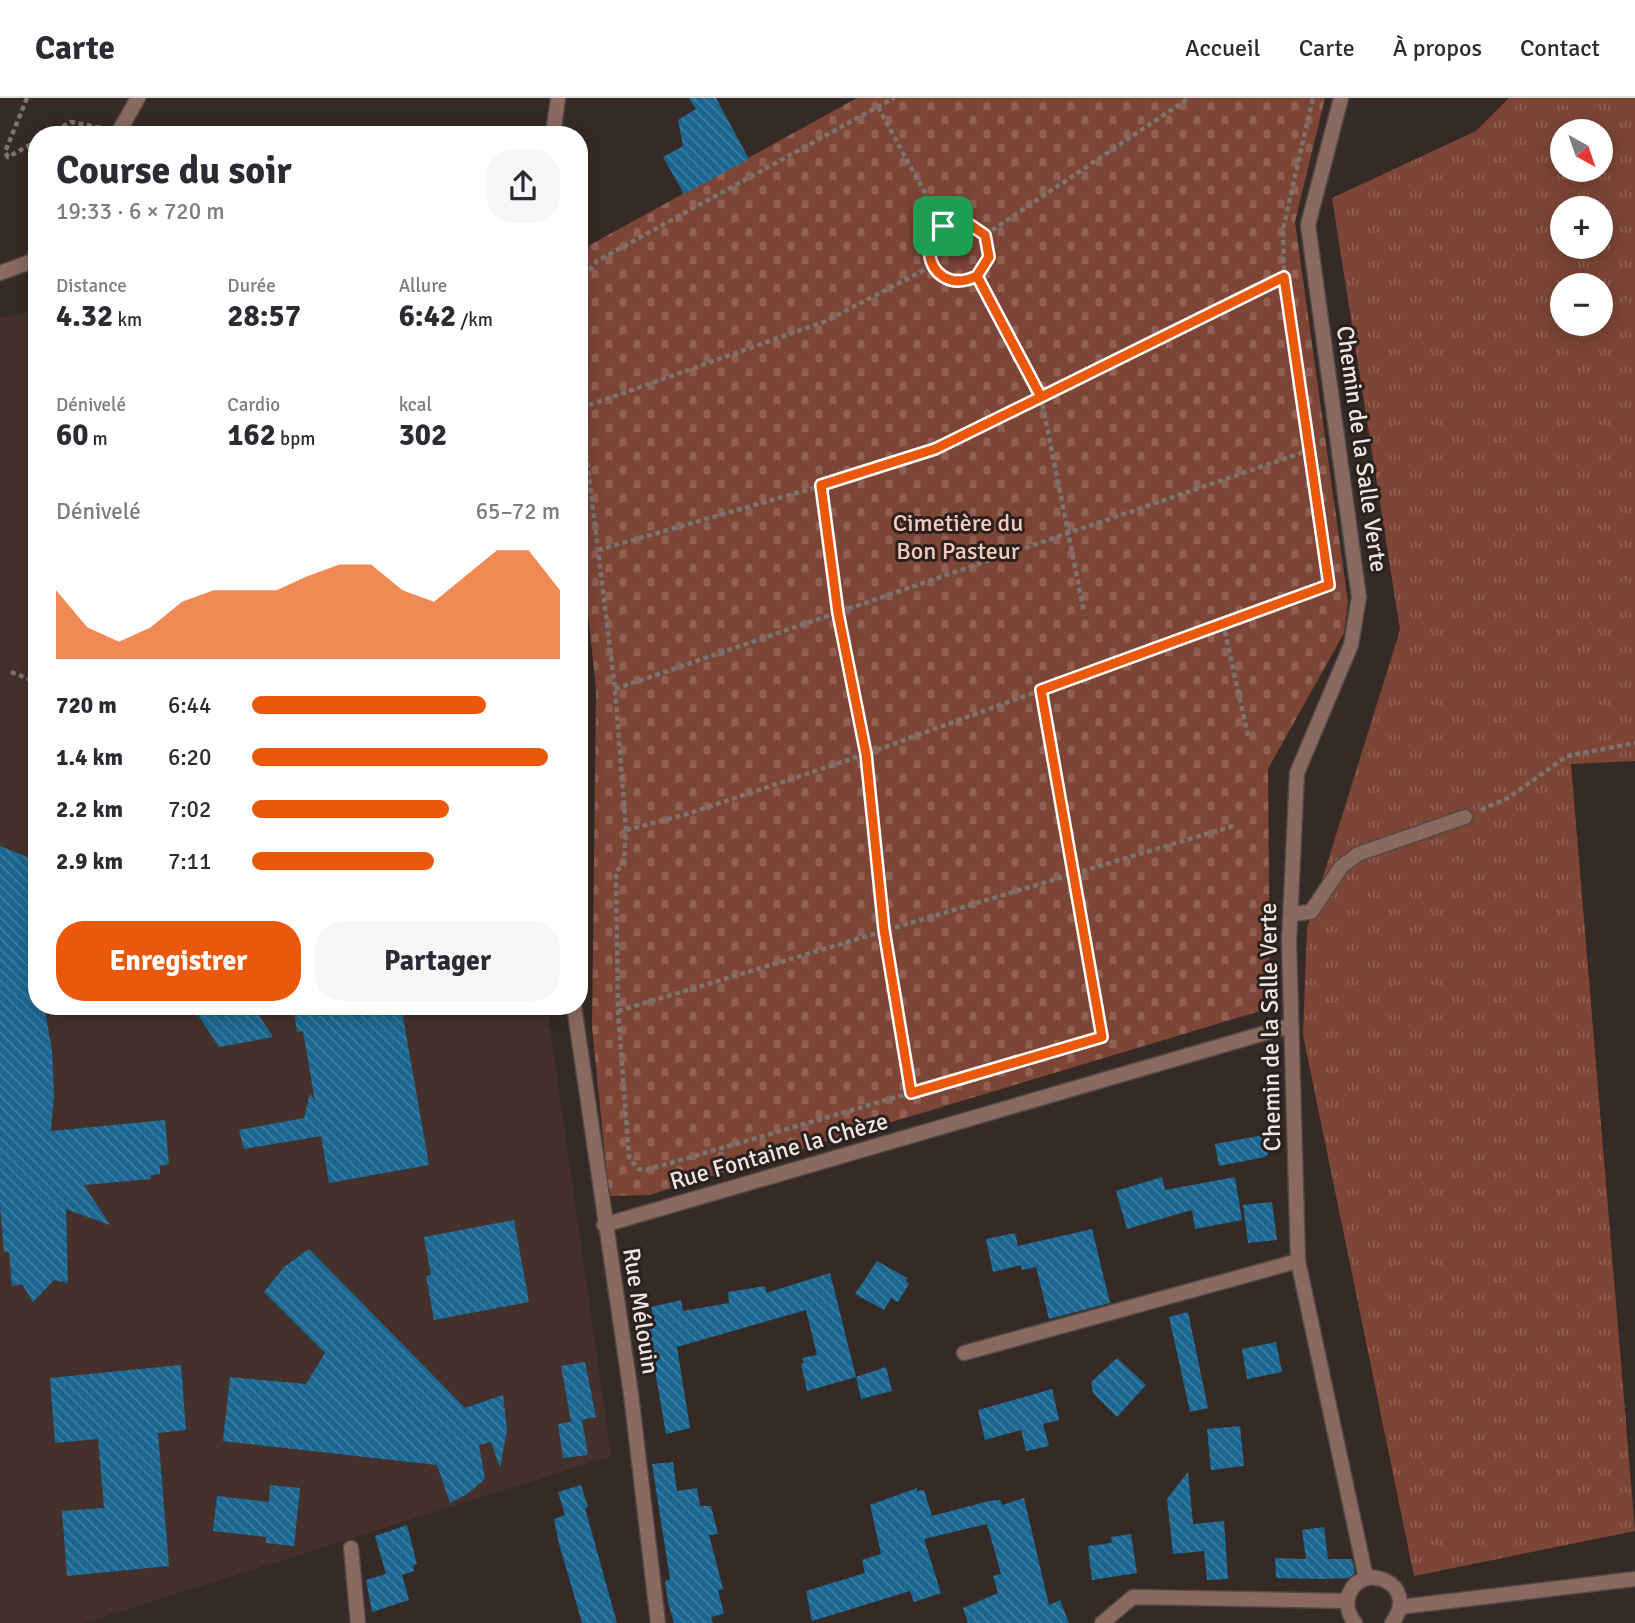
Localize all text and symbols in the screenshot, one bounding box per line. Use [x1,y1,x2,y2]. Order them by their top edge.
text: Carte [35,28,115,69]
text: Accueil [1185,33,1261,63]
text: Carte [1299,33,1355,63]
text: À propos [1393,33,1482,63]
text: Contact [1520,33,1600,63]
north arrow [1550,119,1614,182]
map controls [1550,119,1613,336]
text: Course du soir [56,147,292,194]
button: share [486,149,560,223]
pin [913,196,973,256]
button: + [1550,196,1613,259]
text: 19:33 · 6 × 720 m [56,197,225,226]
icon: arrive [924,207,962,245]
button: − [1550,273,1613,336]
text: Distance [56,274,127,298]
text: Durée [227,274,276,298]
text: Allure [399,274,447,298]
text: 4.32 [56,298,113,335]
text: 28:57 [227,298,301,335]
text: 6:42 [399,298,456,335]
text: km [113,308,142,332]
text: /km [456,308,493,332]
street label: Chemin de la Salle Verte [1330,324,1394,574]
text: Dénivelé [56,393,126,417]
text: Cardio [227,393,280,417]
text: kcal [399,393,432,417]
text: 60 [56,417,88,454]
text: 162 [227,417,276,454]
text: 302 [399,417,447,454]
text: m [88,427,108,451]
text: bpm [276,427,315,451]
text: Dénivelé [56,497,141,526]
text: 65–72 m [476,497,560,526]
park label: Cimetière du Bon Pasteur [893,508,1023,566]
text: 720 m [56,691,117,720]
text: 6:44 [168,691,211,720]
text: 1.4 km [56,743,123,772]
text: 6:20 [168,743,211,772]
text: 2.2 km [56,795,123,824]
text: 7:02 [168,795,211,824]
text: 2.9 km [56,847,123,876]
text: 7:11 [168,847,211,876]
street label: Chemin de la Salle Verte [1253,902,1287,1152]
button: Enregistrer [56,921,301,1001]
button: Partager [315,921,560,1001]
street label: Rue Fontaine la Chèze [666,1105,892,1197]
street label: Rue Mélouin [616,1246,666,1376]

